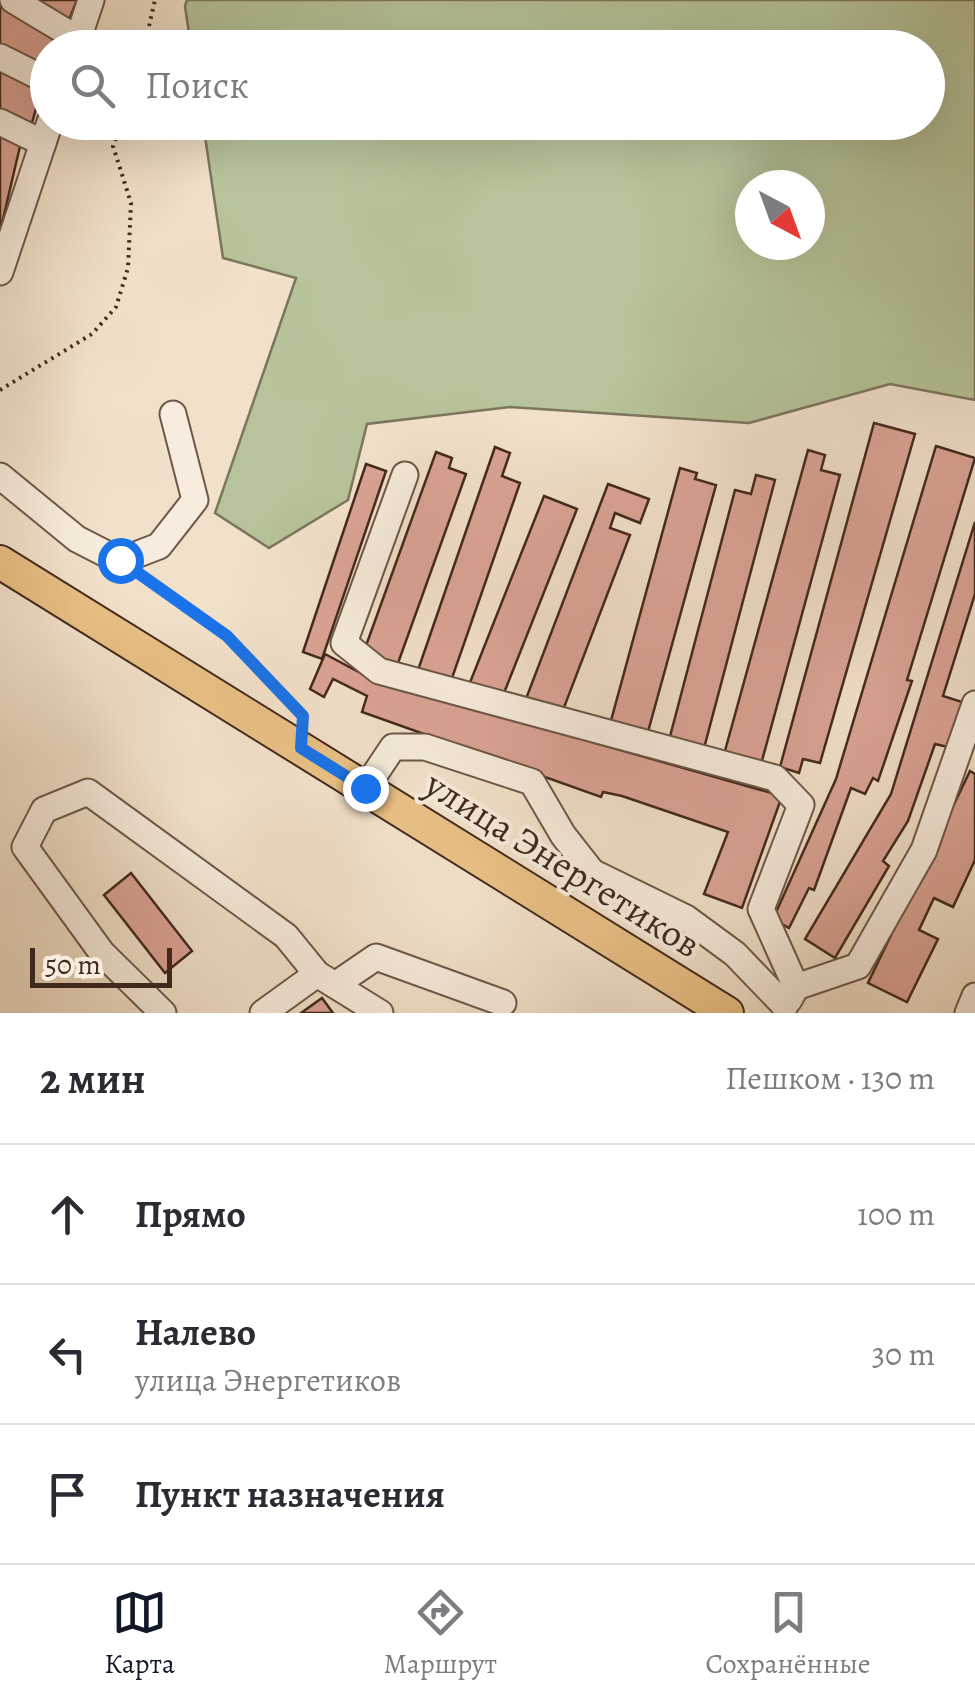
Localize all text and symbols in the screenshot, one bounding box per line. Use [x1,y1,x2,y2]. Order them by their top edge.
search box [30,30,945,140]
icon: search [65,58,120,113]
text: Поиск [145,59,249,111]
north arrow [735,170,825,260]
route start [98,538,144,584]
street label: улица Энергетиков [414,758,711,970]
route end [343,766,389,812]
scale bar [30,943,172,988]
text: 50 m [45,946,101,984]
text: 2 мин [40,1050,146,1107]
text: Пешком · 130 m [725,1056,935,1100]
icon: ahead [40,1187,95,1242]
text: Прямо [135,1188,246,1240]
text: 100 m [857,1192,935,1236]
text: Налево [135,1306,256,1358]
icon: left [40,1327,95,1382]
text: 30 m [872,1332,935,1376]
text: улица Энергетиков [135,1358,401,1402]
icon: arrive [40,1467,95,1522]
text: Пункт назначения [135,1468,445,1520]
tab: Карта [104,1585,175,1683]
tab: Маршрут [384,1585,497,1683]
tab: Сохранённые [706,1585,871,1683]

